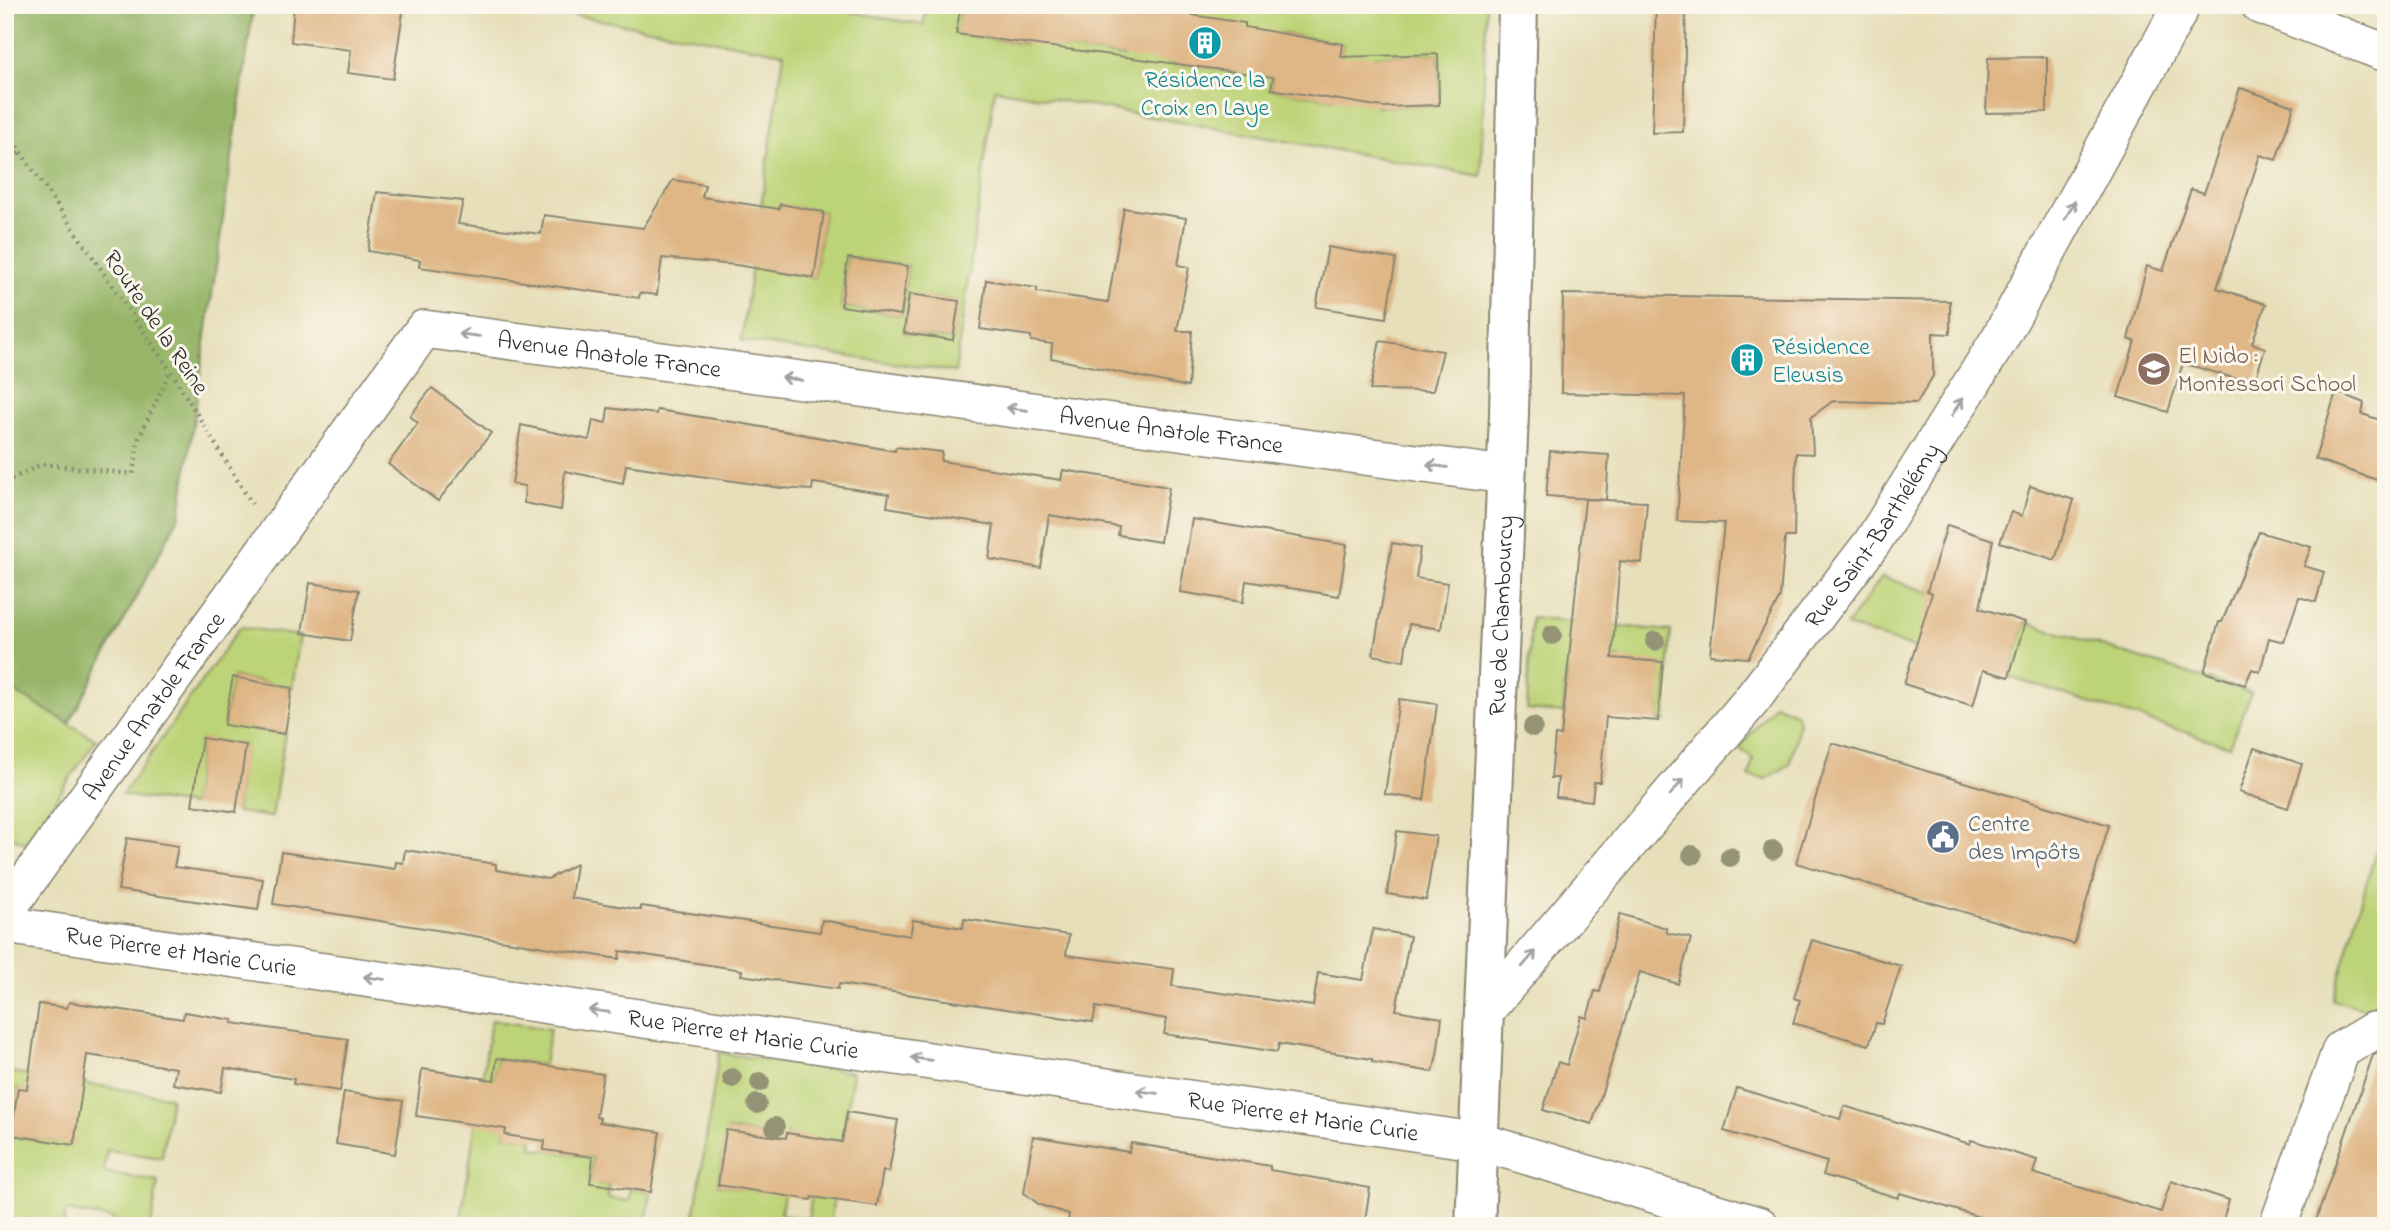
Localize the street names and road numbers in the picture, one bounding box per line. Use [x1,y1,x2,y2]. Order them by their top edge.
street label: Route de la Reine [93,244,217,403]
street label: Avenue Anatole France [495,324,723,389]
street label: Avenue Anatole France [1057,400,1285,465]
street label: Rue Saint-Barthélémy [1797,437,1951,637]
street label: Rue de Chambourcy [1481,515,1526,717]
street label: Avenue Anatole France [75,605,235,809]
street label: Rue Pierre et Marie Curie [63,919,299,988]
street label: Rue Pierre et Marie Curie [625,1002,861,1070]
street label: Rue Pierre et Marie Curie [1185,1084,1421,1153]

